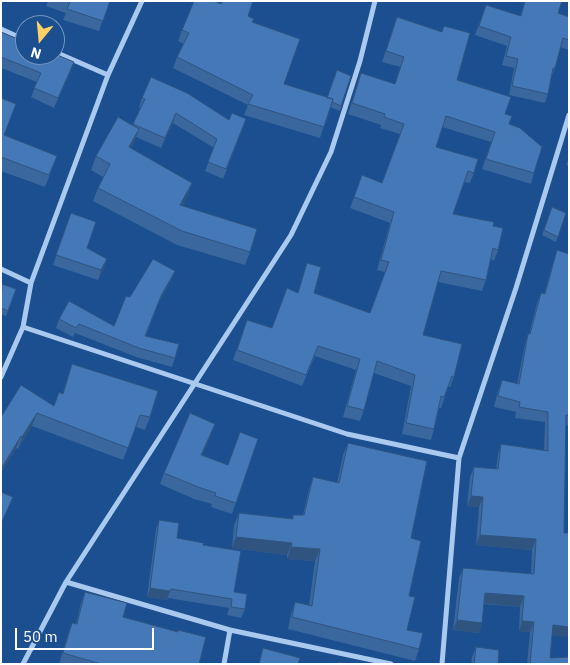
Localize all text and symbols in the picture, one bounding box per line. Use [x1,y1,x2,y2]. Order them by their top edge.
north arrow [15,15,65,65]
text: N [28,43,43,63]
scale bar [18,618,156,650]
text: 50 m [23,627,58,646]

